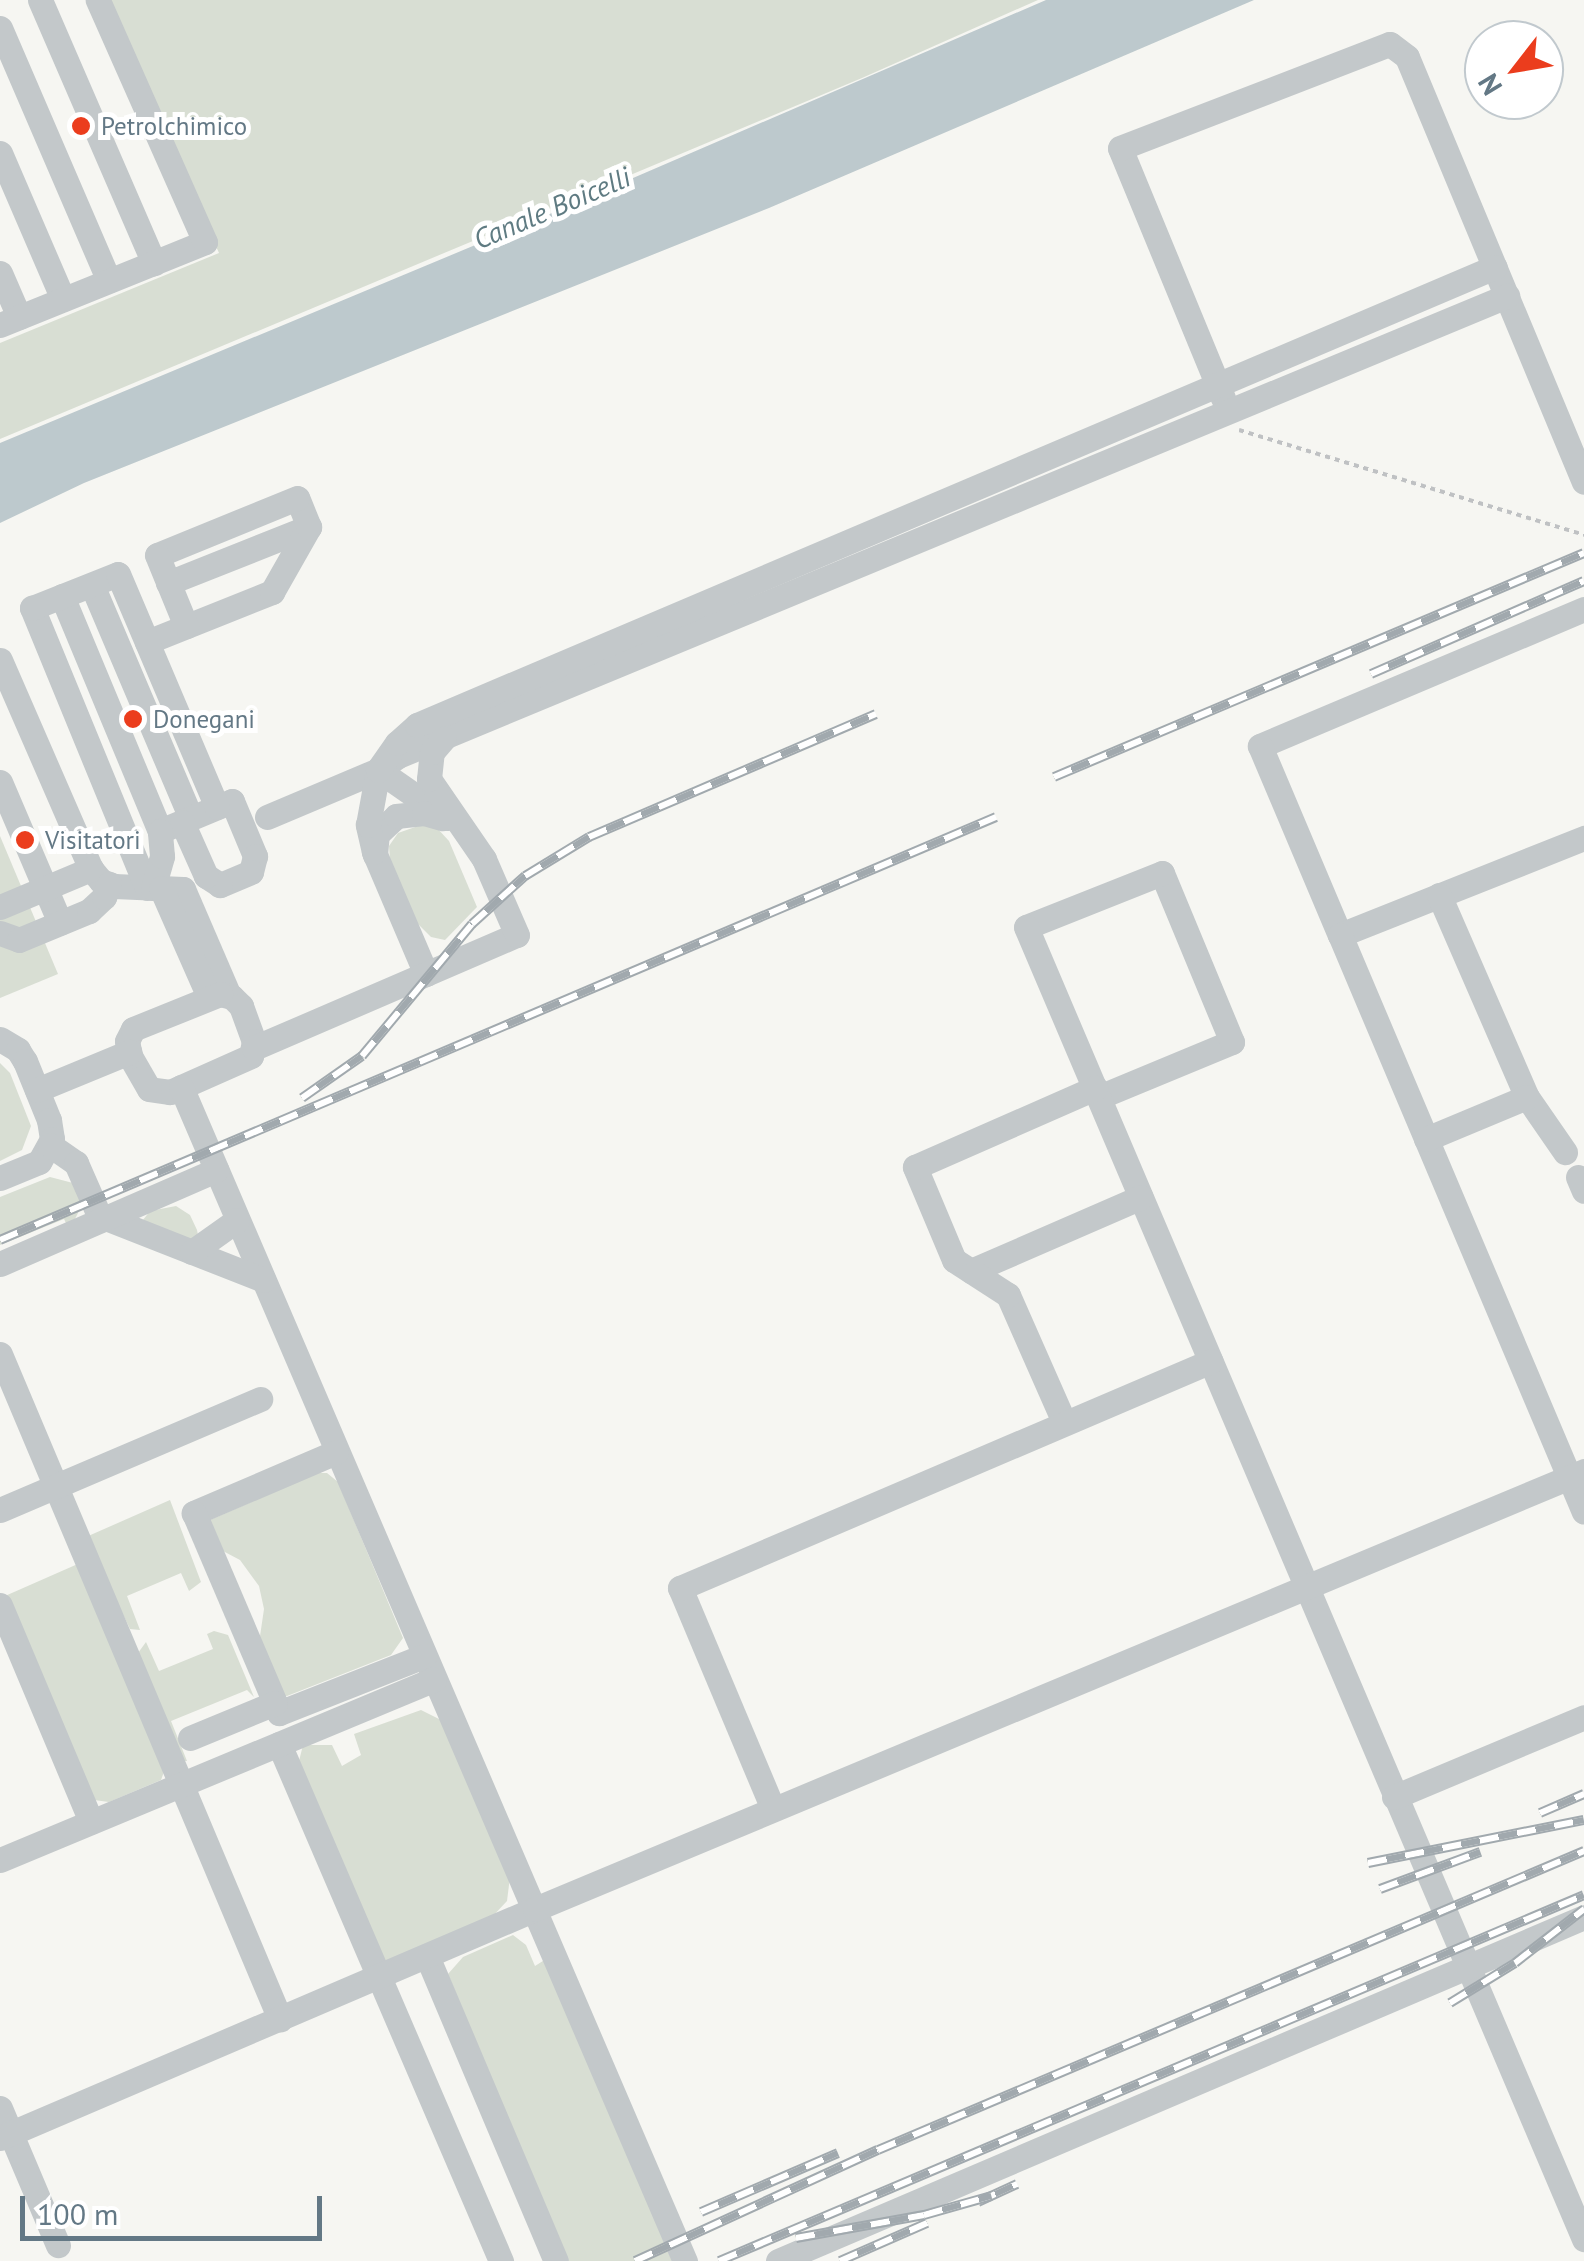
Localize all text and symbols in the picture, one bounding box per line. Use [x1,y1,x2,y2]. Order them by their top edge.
north arrow [1464,20,1564,120]
text: N [1469,67,1510,102]
place label: Petrolchimico [101,111,247,141]
marker: Petrolchimico [70,115,92,137]
water label: Canale Boicelli [469,160,635,256]
place label: Donegani [153,704,255,734]
marker: Donegani [122,708,144,730]
place label: Visitatori [45,825,141,855]
marker: Visitatori [14,829,36,851]
scale bar [25,2176,328,2238]
text: 100 m [37,2194,118,2233]

